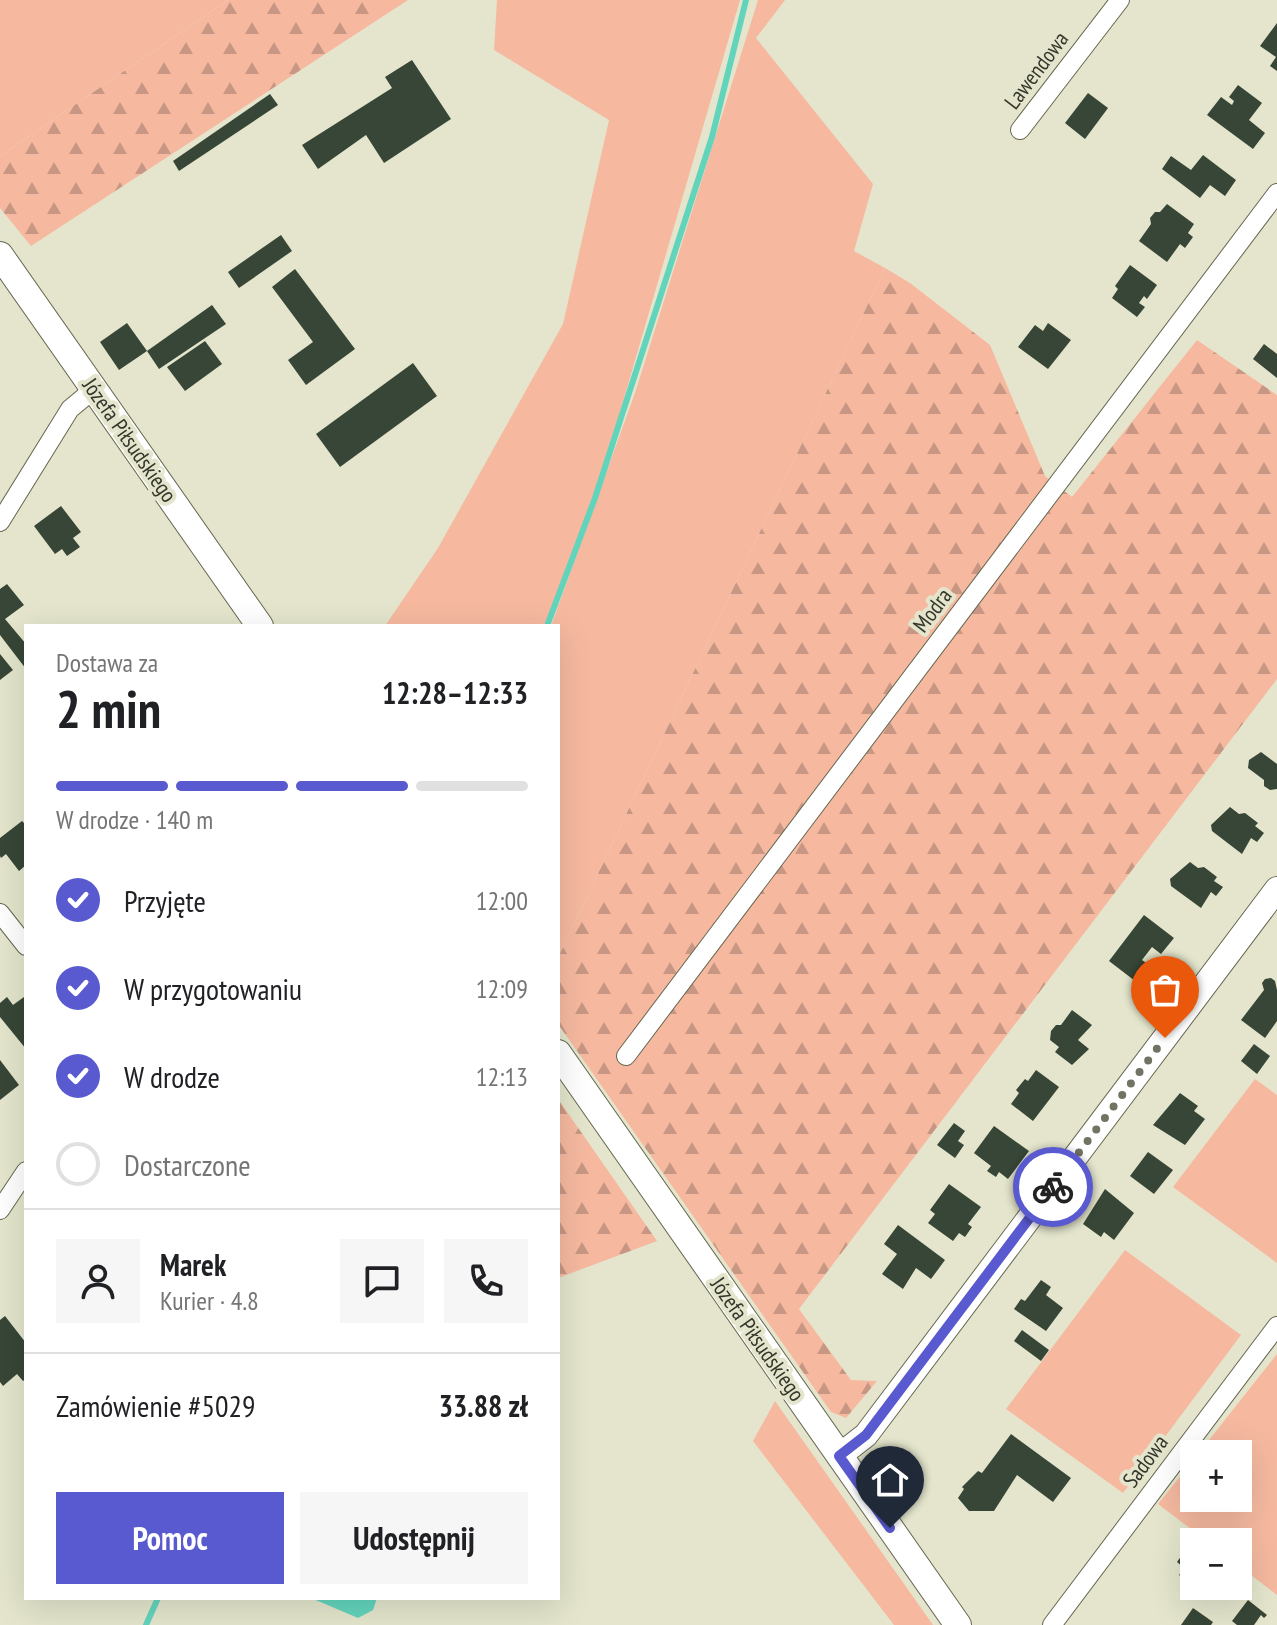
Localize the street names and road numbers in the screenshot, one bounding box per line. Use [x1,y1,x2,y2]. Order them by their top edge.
street label: Lawendowa [998,26,1074,114]
street label: Józefa Piłsudskiego [76,372,183,508]
street label: Modra [906,582,958,638]
street label: Józefa Piłsudskiego [704,1271,811,1407]
street label: Sadowa [1116,1429,1174,1493]

